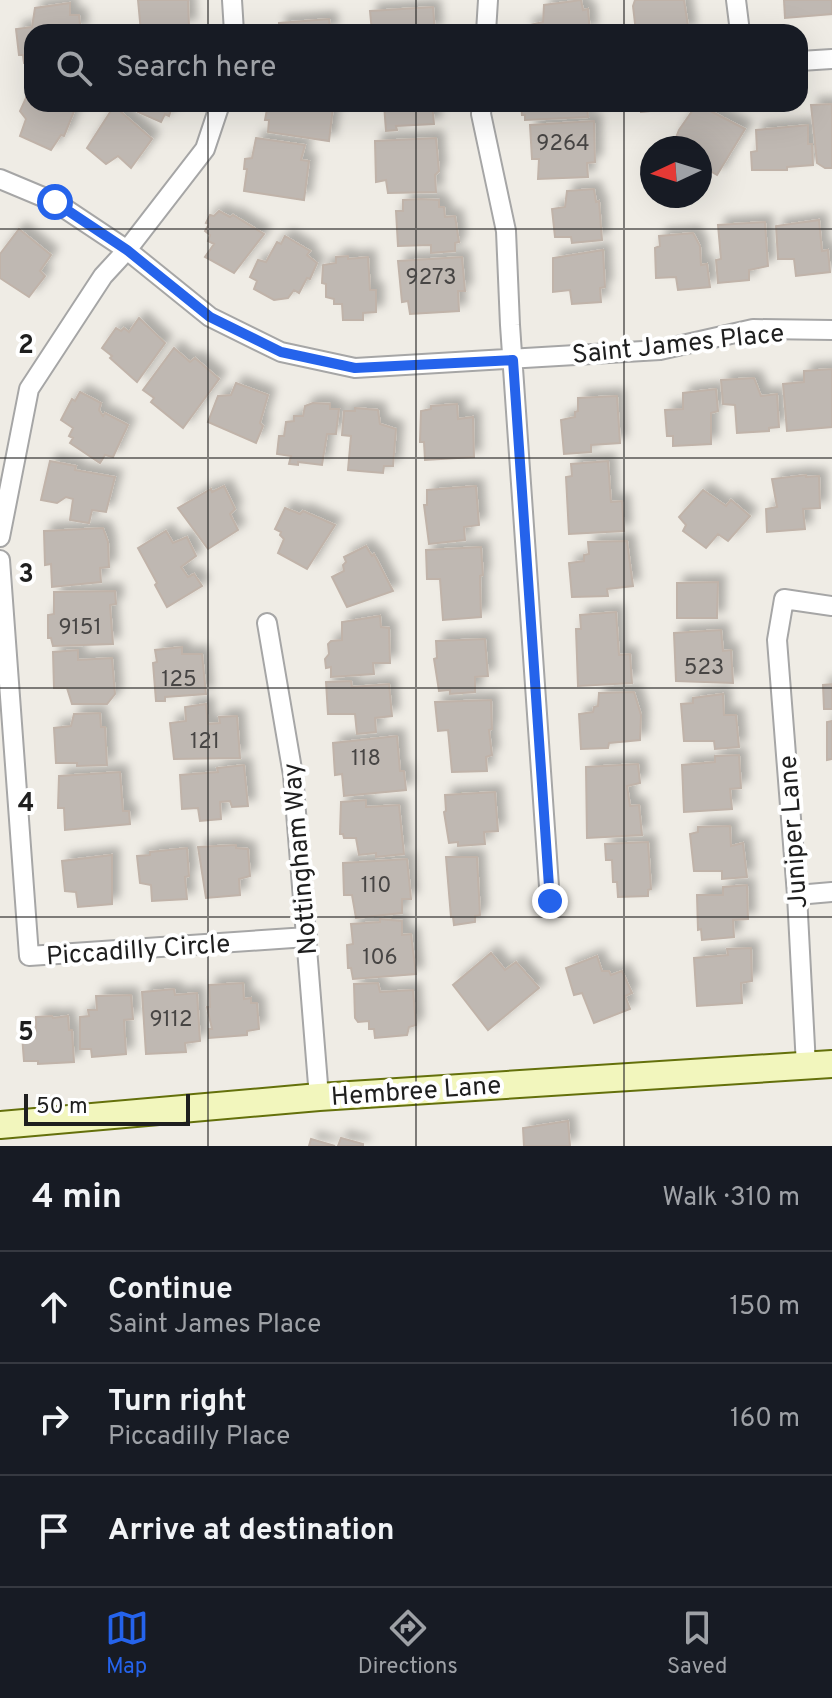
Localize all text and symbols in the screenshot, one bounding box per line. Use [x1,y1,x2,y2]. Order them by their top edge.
search box [24,24,808,112]
icon: search [52,46,96,90]
text: Search here [116,50,276,87]
house number: 9264 [536,131,590,158]
north arrow [640,136,712,208]
route start [37,184,73,220]
house number: 9273 [406,265,456,292]
street label: Saint James Place [571,318,786,373]
text: 2 [18,330,34,363]
text: 3 [18,559,34,592]
house number: 9151 [58,615,102,642]
house number: 523 [684,655,724,682]
house number: 125 [161,667,197,694]
house number: 121 [190,729,220,756]
house number: 118 [351,746,381,773]
street label: Juniper Lane [773,754,816,909]
street label: Nottingham Way [277,761,326,956]
text: 4 [18,788,34,821]
house number: 110 [361,873,391,900]
route end [532,883,568,919]
street label: Piccadilly Circle [45,929,231,974]
house number: 106 [362,945,398,972]
house number: 9112 [149,1007,193,1034]
text: 5 [18,1017,34,1050]
street label: Hembree Lane [330,1070,502,1115]
scale bar [24,1090,190,1126]
text: 50 m [36,1094,88,1121]
text: 4 min [32,1177,122,1220]
text: Walk · 310 m [662,1182,800,1215]
text: Continue [108,1272,233,1309]
icon: ahead [32,1285,76,1329]
text: 150 m [729,1291,800,1324]
text: Saint James Place [108,1309,321,1342]
text: Turn right [108,1384,246,1421]
icon: right [32,1397,76,1441]
text: 160 m [730,1403,800,1436]
text: Piccadilly Place [108,1421,290,1454]
icon: arrive [32,1509,76,1553]
text: Arrive at destination [108,1513,394,1550]
tab: Map [105,1606,149,1681]
tab: Directions [358,1606,458,1681]
tab: Saved [667,1606,727,1681]

